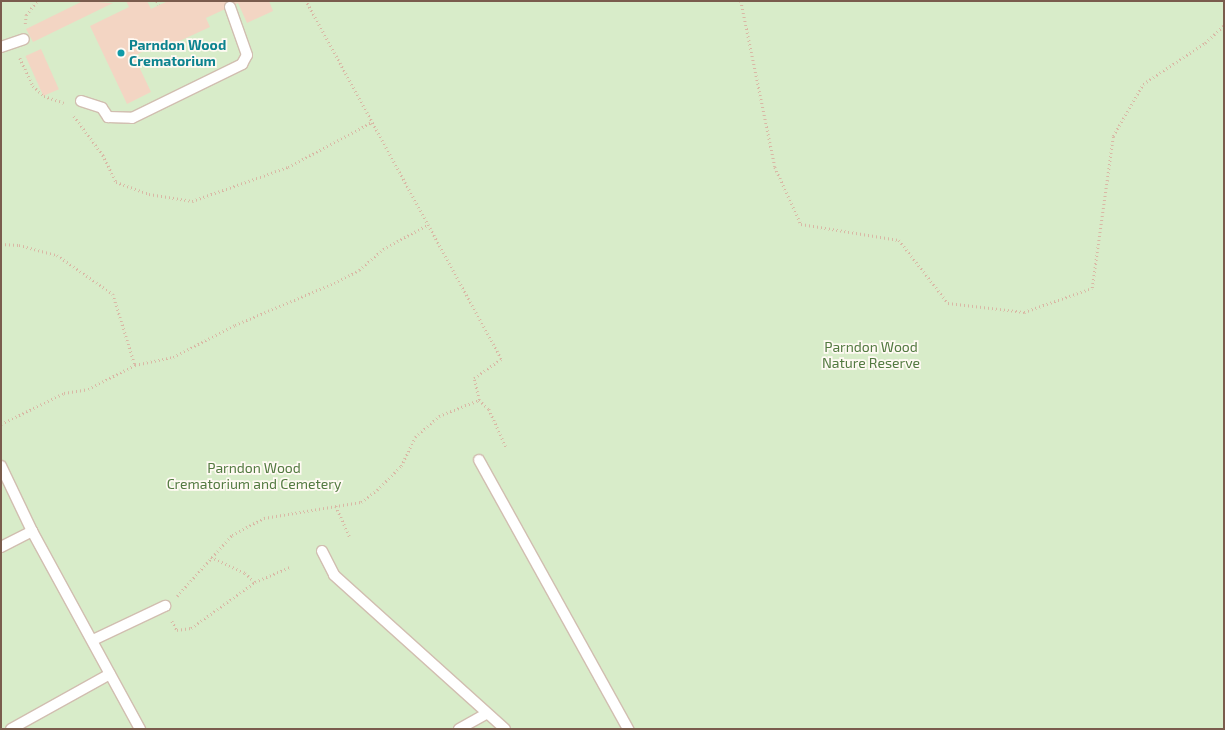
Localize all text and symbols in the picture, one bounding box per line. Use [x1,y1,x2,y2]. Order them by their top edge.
place label: Parndon Wood Crematorium [129,37,226,70]
marker: Parndon Wood Crematorium [116,48,126,58]
park label: Parndon Wood Nature Reserve [822,339,920,372]
park label: Parndon Wood Crematorium and Cemetery [167,460,341,492]

